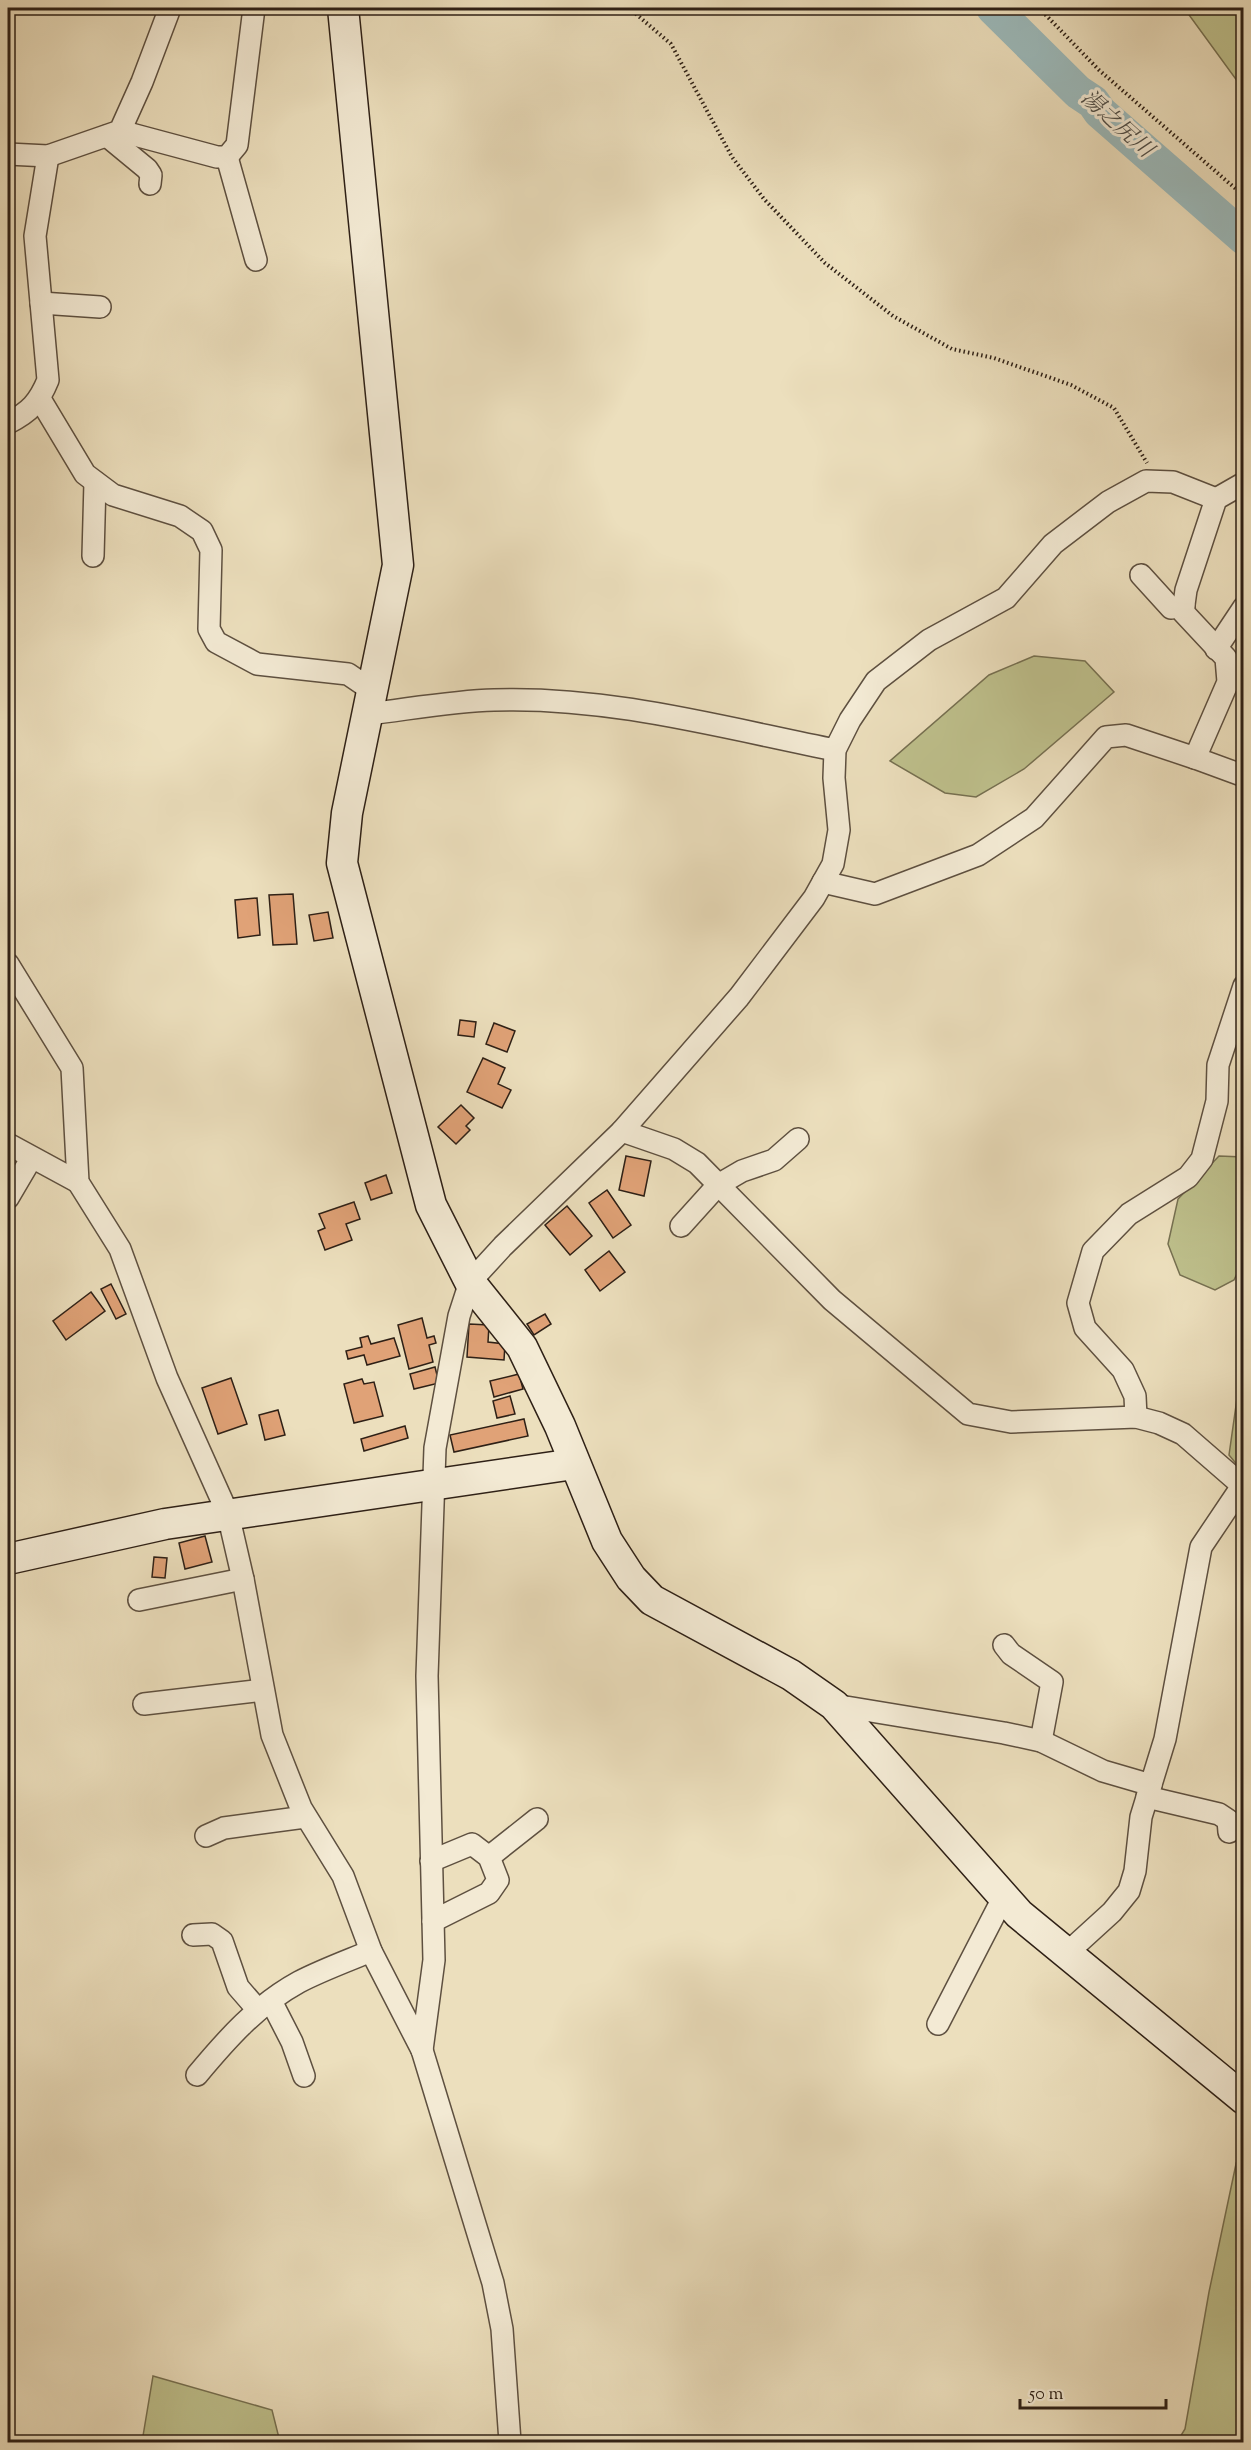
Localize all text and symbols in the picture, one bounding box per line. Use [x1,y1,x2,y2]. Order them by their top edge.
water label: 湯之尻川 [1073,84,1161,168]
scale bar [1020,2372,1166,2410]
text: 50 m [1028,2382,1064,2408]

